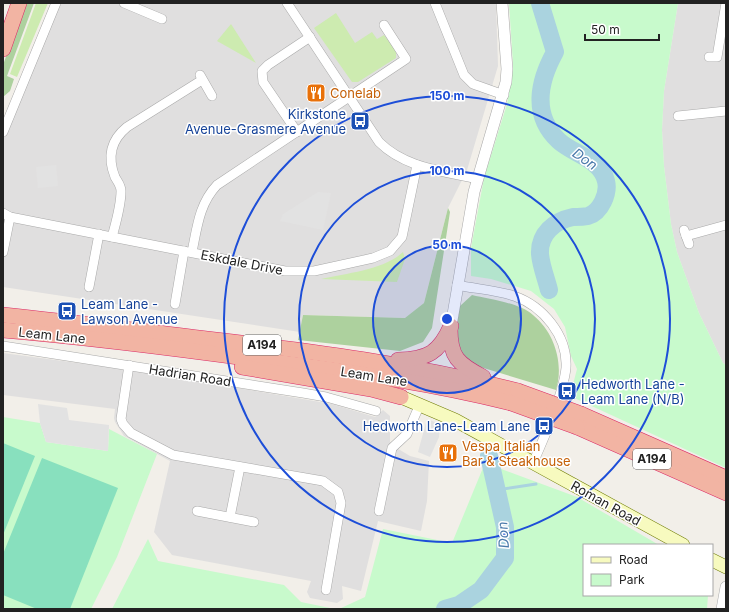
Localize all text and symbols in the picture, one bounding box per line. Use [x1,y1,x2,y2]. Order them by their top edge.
scale bar [585,16,659,42]
text: 50 m [591,22,620,37]
restaurant icon: Conelab [305,82,327,104]
place label: Conelab [330,85,381,101]
text: 150 m [430,88,464,103]
place label: Kirkstone Avenue-Grasmere Avenue [185,106,346,137]
bus stop icon: Kirkstone Avenue-Grasmere Avenue [349,110,371,132]
water label: Don [569,144,601,173]
text: 100 m [429,163,465,178]
text: 50 m [432,237,462,252]
street label: Eskdale Drive [200,246,284,278]
place label: Leam Lane - Lawson Avenue [81,296,178,327]
bus stop icon: Leam Lane - Lawson Avenue [56,300,78,322]
centre of rings [440,312,454,326]
street label: Leam Lane [18,324,86,346]
road number: A194 [243,335,281,355]
street label: Hadrian Road [148,361,232,389]
street label: Leam Lane [340,363,408,389]
place label: Hedworth Lane - Leam Lane (N/B) [581,376,685,407]
bus stop icon: Hedworth Lane - Leam Lane (N/B) [556,380,578,402]
bus stop icon: Hedworth Lane-Leam Lane [533,415,555,437]
place label: Hedworth Lane-Leam Lane [363,418,530,434]
place label: Vespa Italian Bar & Steakhouse [462,438,571,469]
restaurant icon: Vespa Italian Bar & Steakhouse [437,442,459,464]
road number: A194 [633,449,671,469]
street label: Roman Road [568,477,644,529]
water label: Don [493,521,512,549]
legend [583,544,713,596]
text: Road [619,552,648,567]
text: Park [619,572,645,587]

